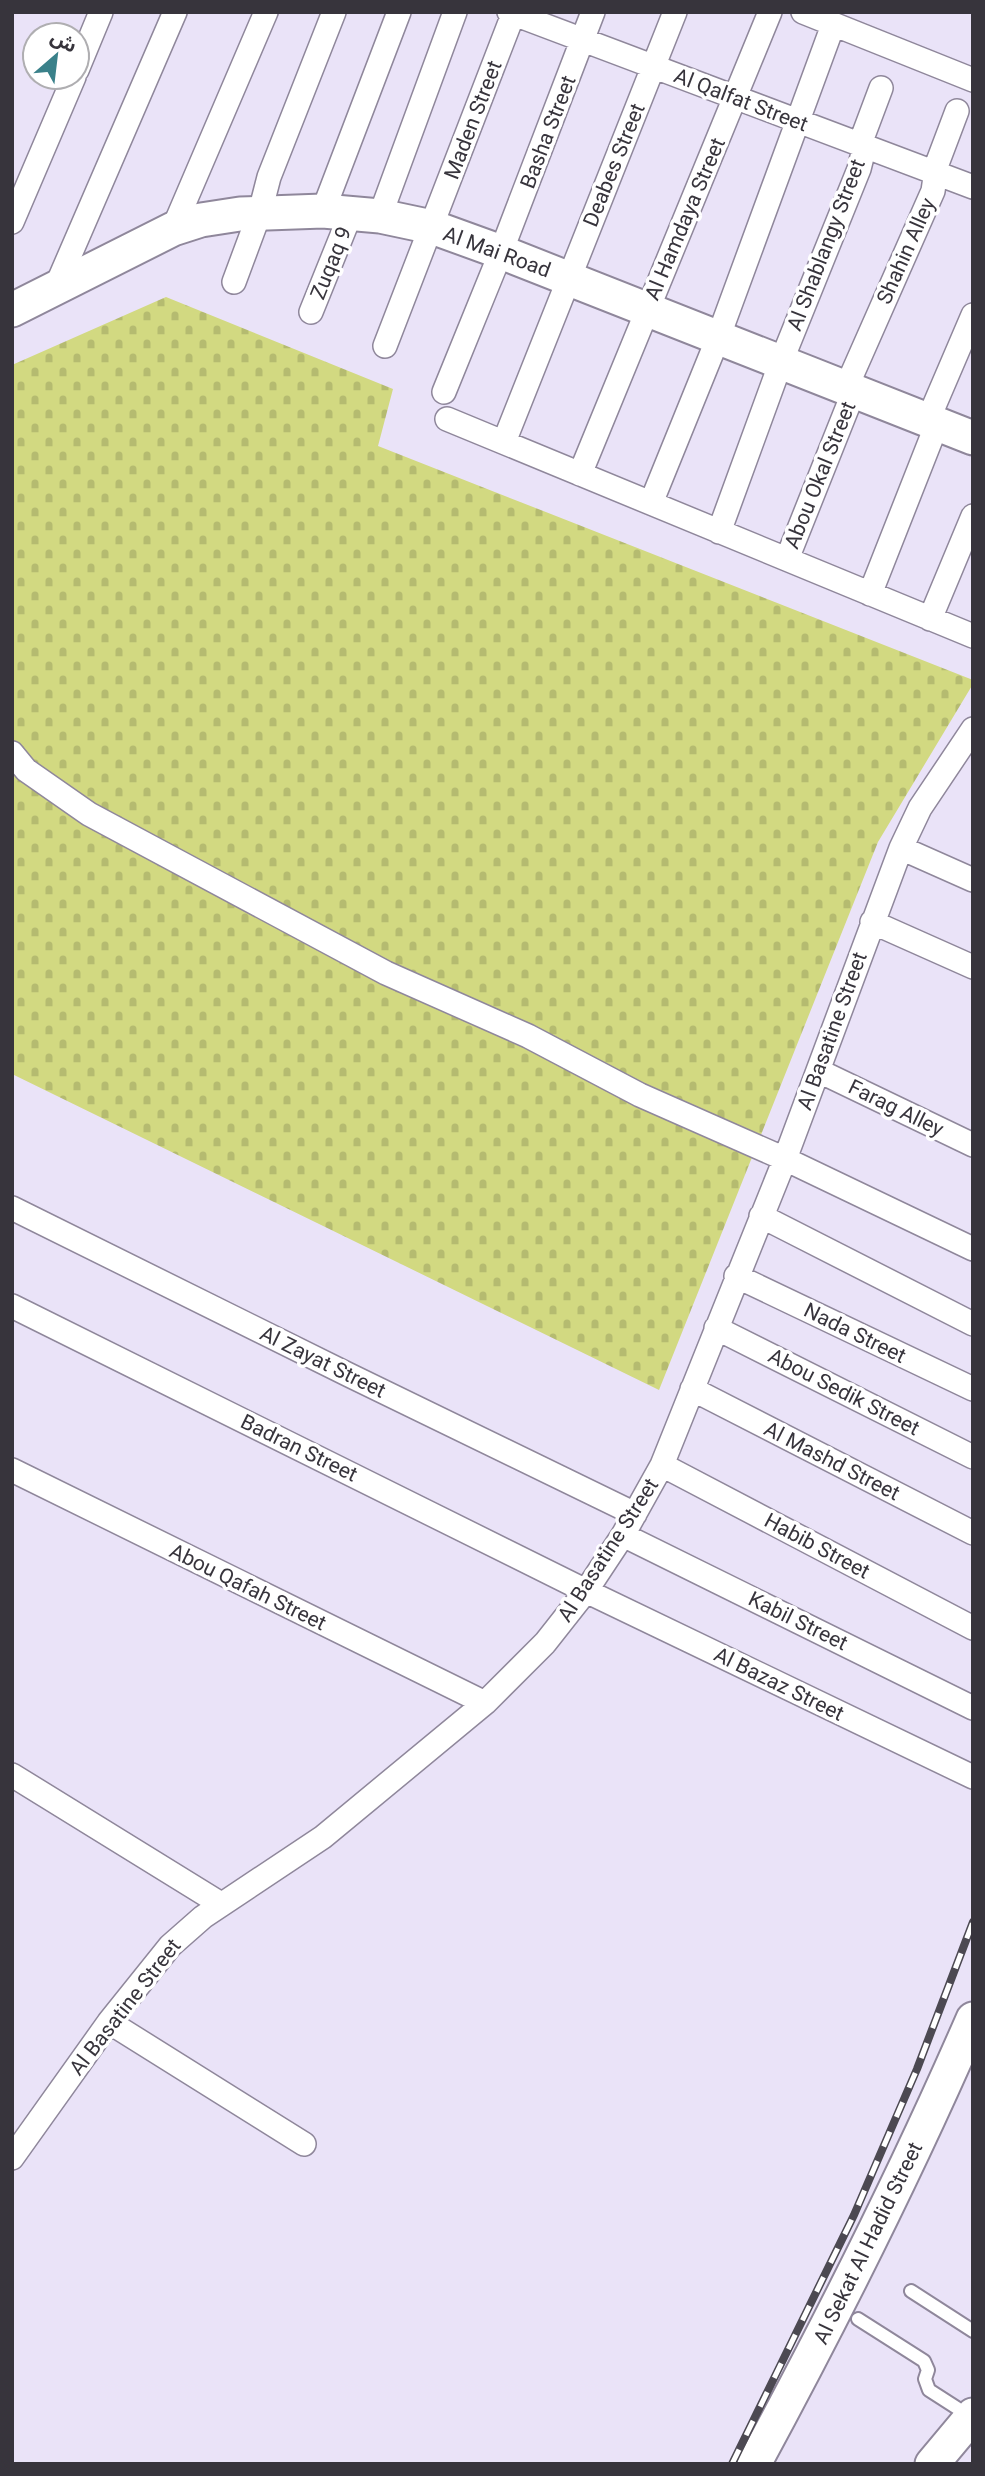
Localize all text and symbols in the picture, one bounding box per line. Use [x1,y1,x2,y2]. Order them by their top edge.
north arrow [21,21,91,91]
text: ش [47,25,81,58]
street label: Maden Street [439,57,507,183]
street label: Al Qalfat Street [671,63,811,137]
street label: Basha Street [515,72,581,192]
street label: Deabes Street [578,100,650,230]
street label: Al Hamdaya Street [640,134,730,304]
street label: Al Shablangy Street [782,156,870,334]
street label: Shahin Alley [872,194,940,308]
street label: Al Mai Road [440,222,554,282]
street label: Zuqaq 9 [306,223,356,303]
street label: Abou Okal Street [780,398,860,552]
street label: Al Basatine Street [792,949,872,1113]
street label: Farag Alley [845,1075,947,1141]
street label: Nada Street [800,1298,910,1368]
street label: Al Zayat Street [256,1321,390,1403]
street label: Abou Sedik Street [765,1344,924,1440]
street label: Badran Street [237,1409,361,1487]
street label: Al Mashd Street [760,1417,904,1505]
street label: Al Basatine Street [553,1474,663,1626]
street label: Habib Street [760,1508,874,1584]
street label: Abou Qafah Street [166,1539,330,1635]
street label: Kabil Street [745,1587,852,1655]
street label: Al Bazaz Street [710,1642,848,1726]
street label: Al Basatine Street [64,1934,186,2080]
street label: Al Sekat Al Hadid Street [809,2138,927,2348]

